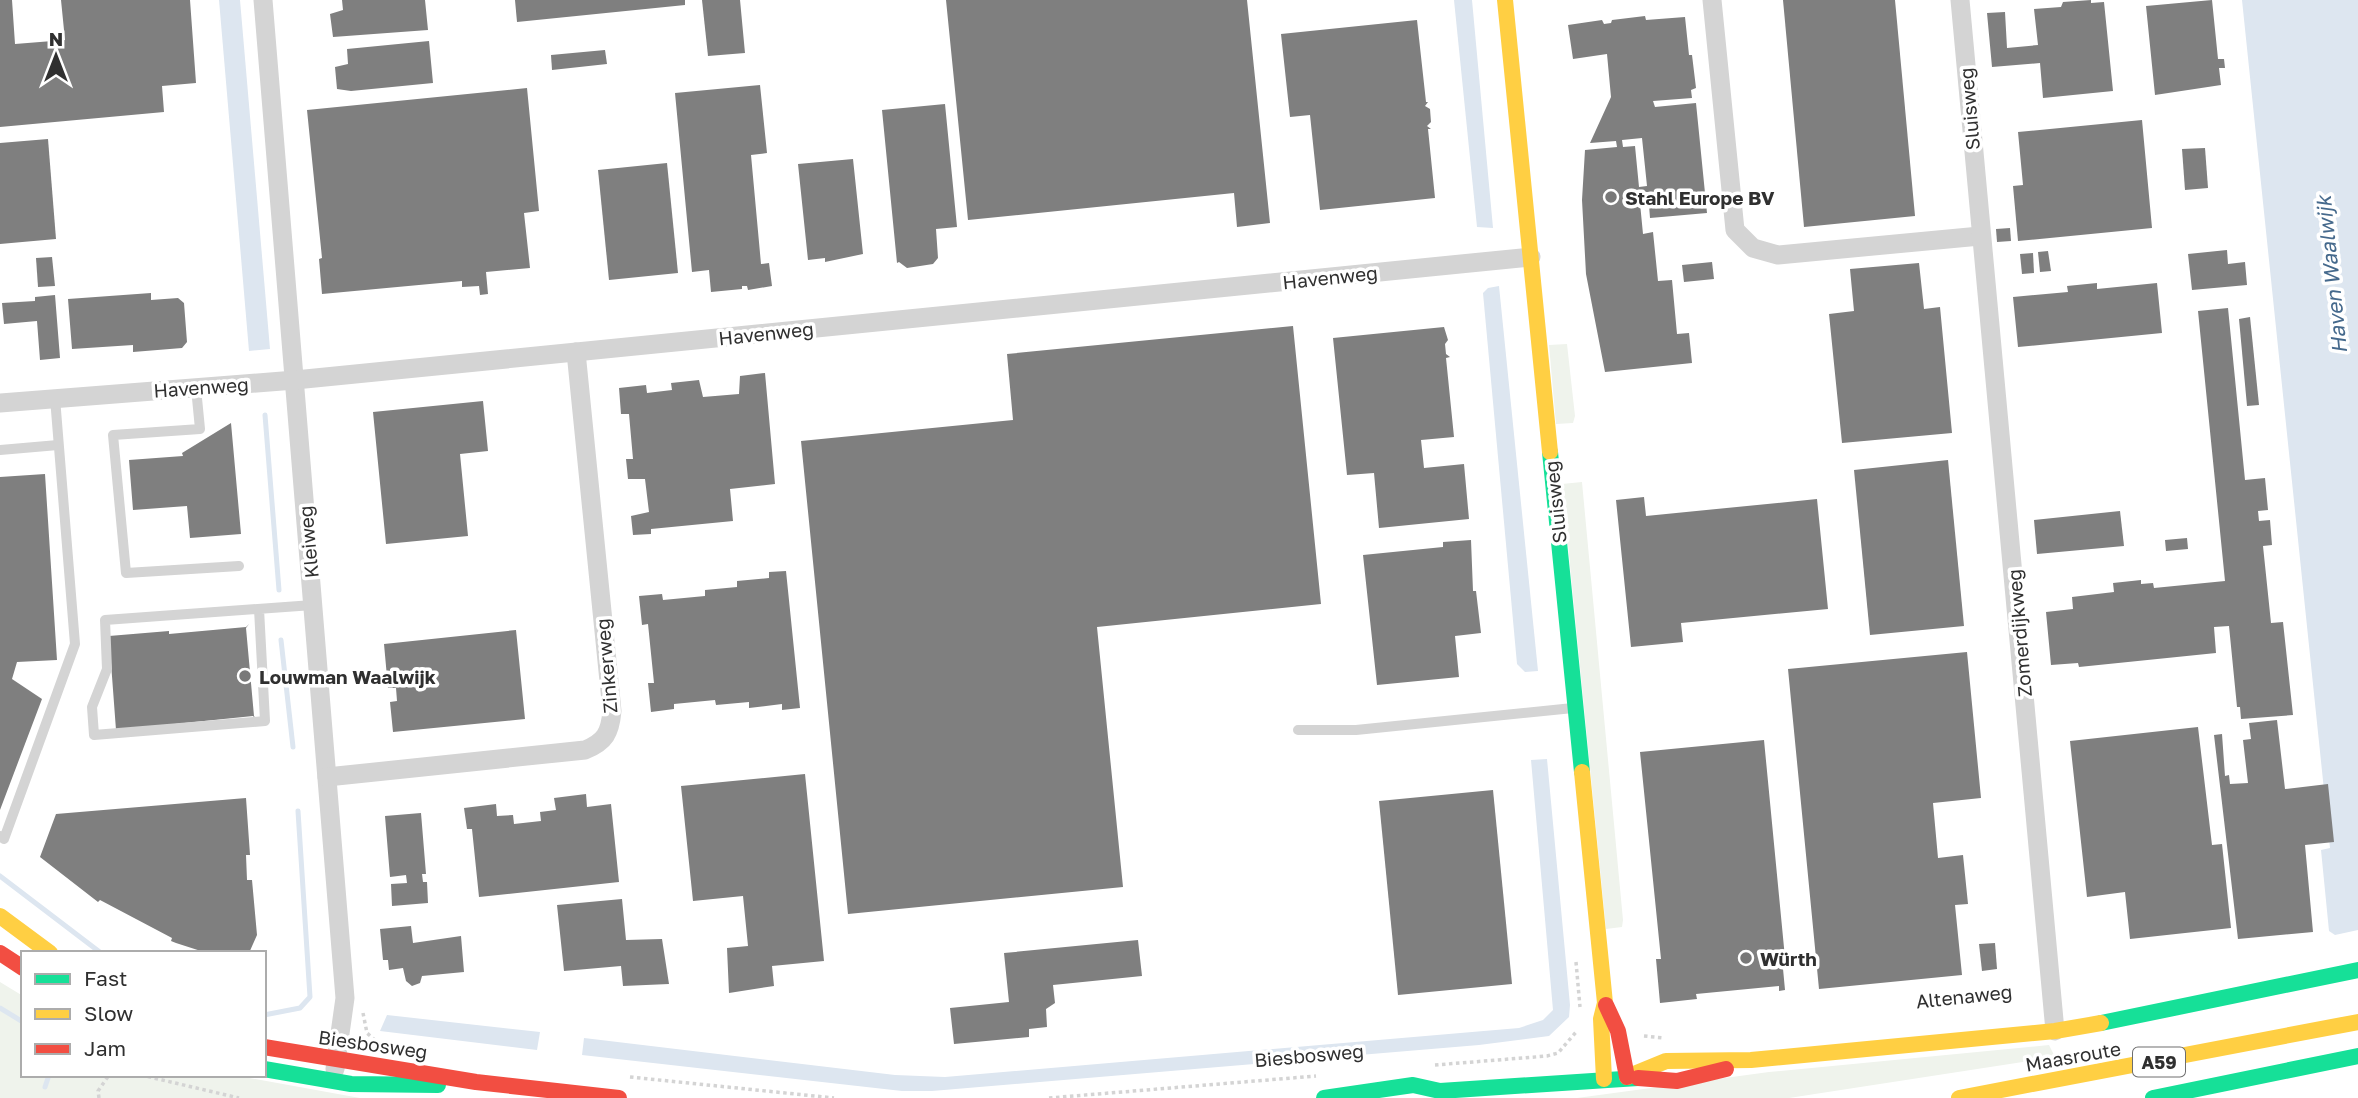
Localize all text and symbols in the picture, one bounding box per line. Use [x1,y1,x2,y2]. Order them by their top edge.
north arrow [21,21,91,91]
text: N [49,27,63,50]
street label: Sluisweg [1954,67,1984,151]
place label: Stahl Europe BV [1625,186,1775,209]
marker: Stahl Europe BV [1603,189,1619,205]
water label: Haven Waalwijk [2310,193,2352,355]
street label: Havenweg [1281,261,1379,293]
street label: Havenweg [717,317,815,349]
street label: Havenweg [153,372,249,402]
street label: Sluisweg [1539,460,1571,544]
street label: Kleiweg [293,505,323,579]
street label: Zomerdijkweg [2002,568,2036,698]
street label: Zinkerweg [590,618,622,714]
place label: Louwman Waalwijk [259,665,436,688]
marker: Louwman Waalwijk [237,668,253,684]
place label: Würth [1760,947,1817,970]
marker: Würth [1738,950,1754,966]
legend [21,951,266,1077]
text: Fast [84,965,127,991]
street label: Altenaweg [1915,980,2013,1012]
text: Slow [84,1000,133,1026]
street label: Biesbosweg [317,1025,429,1063]
text: Jam [84,1035,126,1061]
street label: Maasroute [2023,1036,2123,1076]
street label: Biesbosweg [1253,1039,1365,1071]
road number: A59 [2133,1048,2185,1077]

